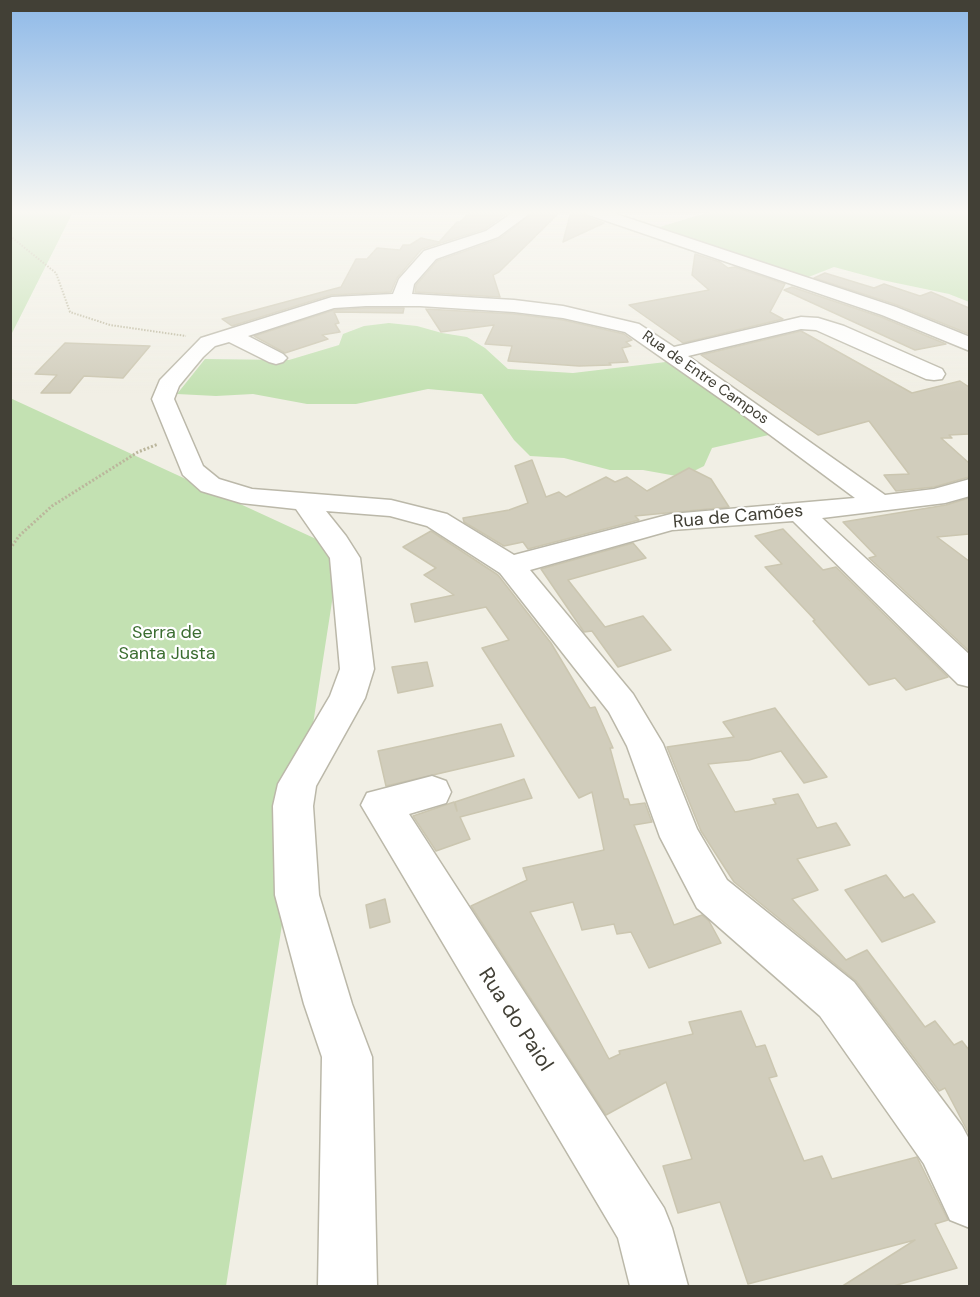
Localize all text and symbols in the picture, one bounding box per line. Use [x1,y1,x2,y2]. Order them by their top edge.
street label: Rua de Entre Campos [638,327,772,429]
street label: Rua de Camões [672,501,804,533]
park label: Serra de Santa Justa [118,622,216,664]
street label: Rua do Paiol [472,964,558,1076]

